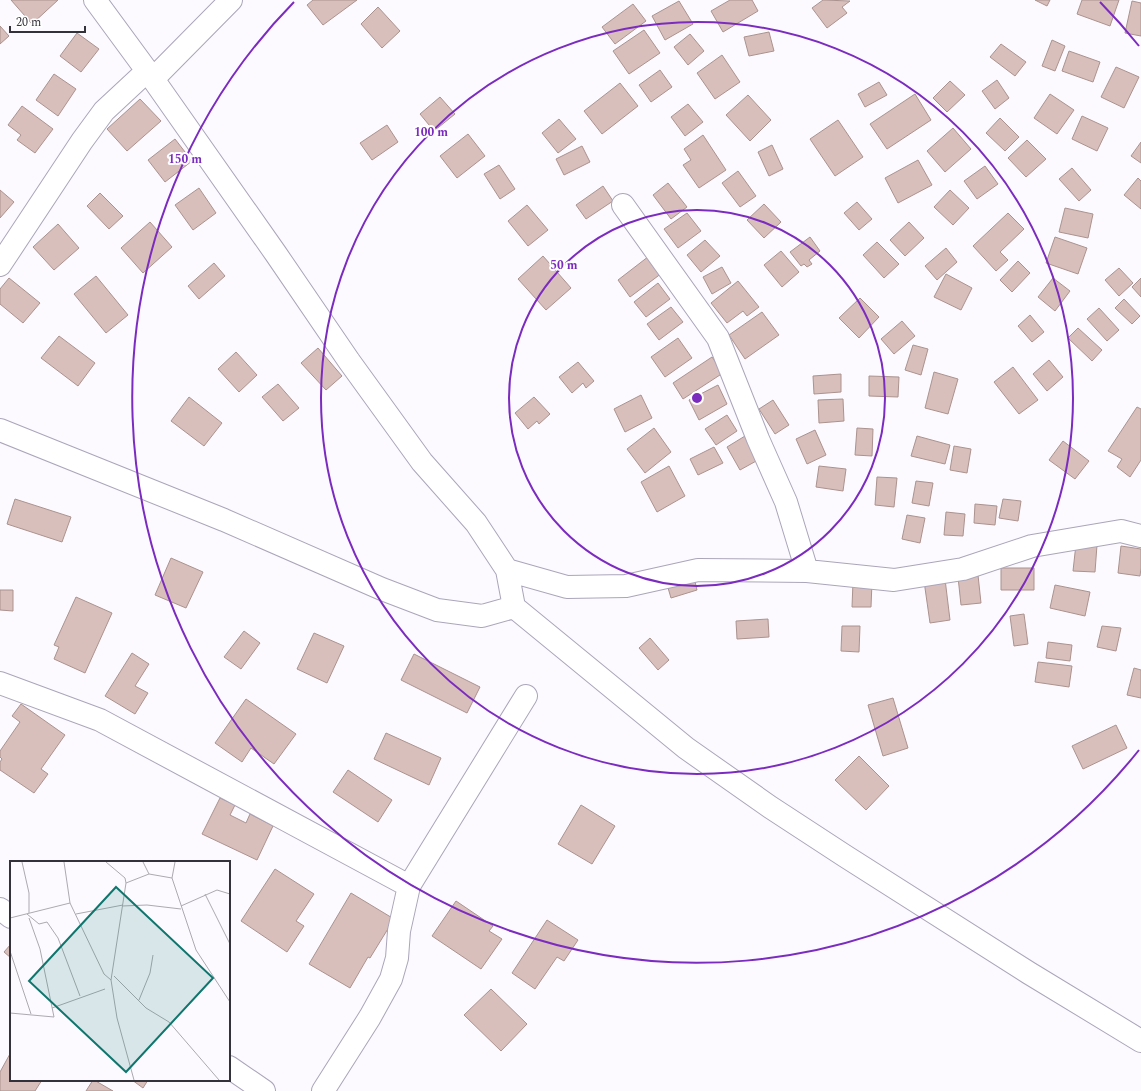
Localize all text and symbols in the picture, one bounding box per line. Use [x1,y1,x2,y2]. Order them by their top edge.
scale bar [10,8,85,34]
text: 20 m [16,13,41,32]
text: 100 m [414,123,448,142]
text: 150 m [168,150,202,169]
text: 50 m [550,256,578,275]
centre of rings [690,391,704,405]
inset map [10,861,230,1081]

